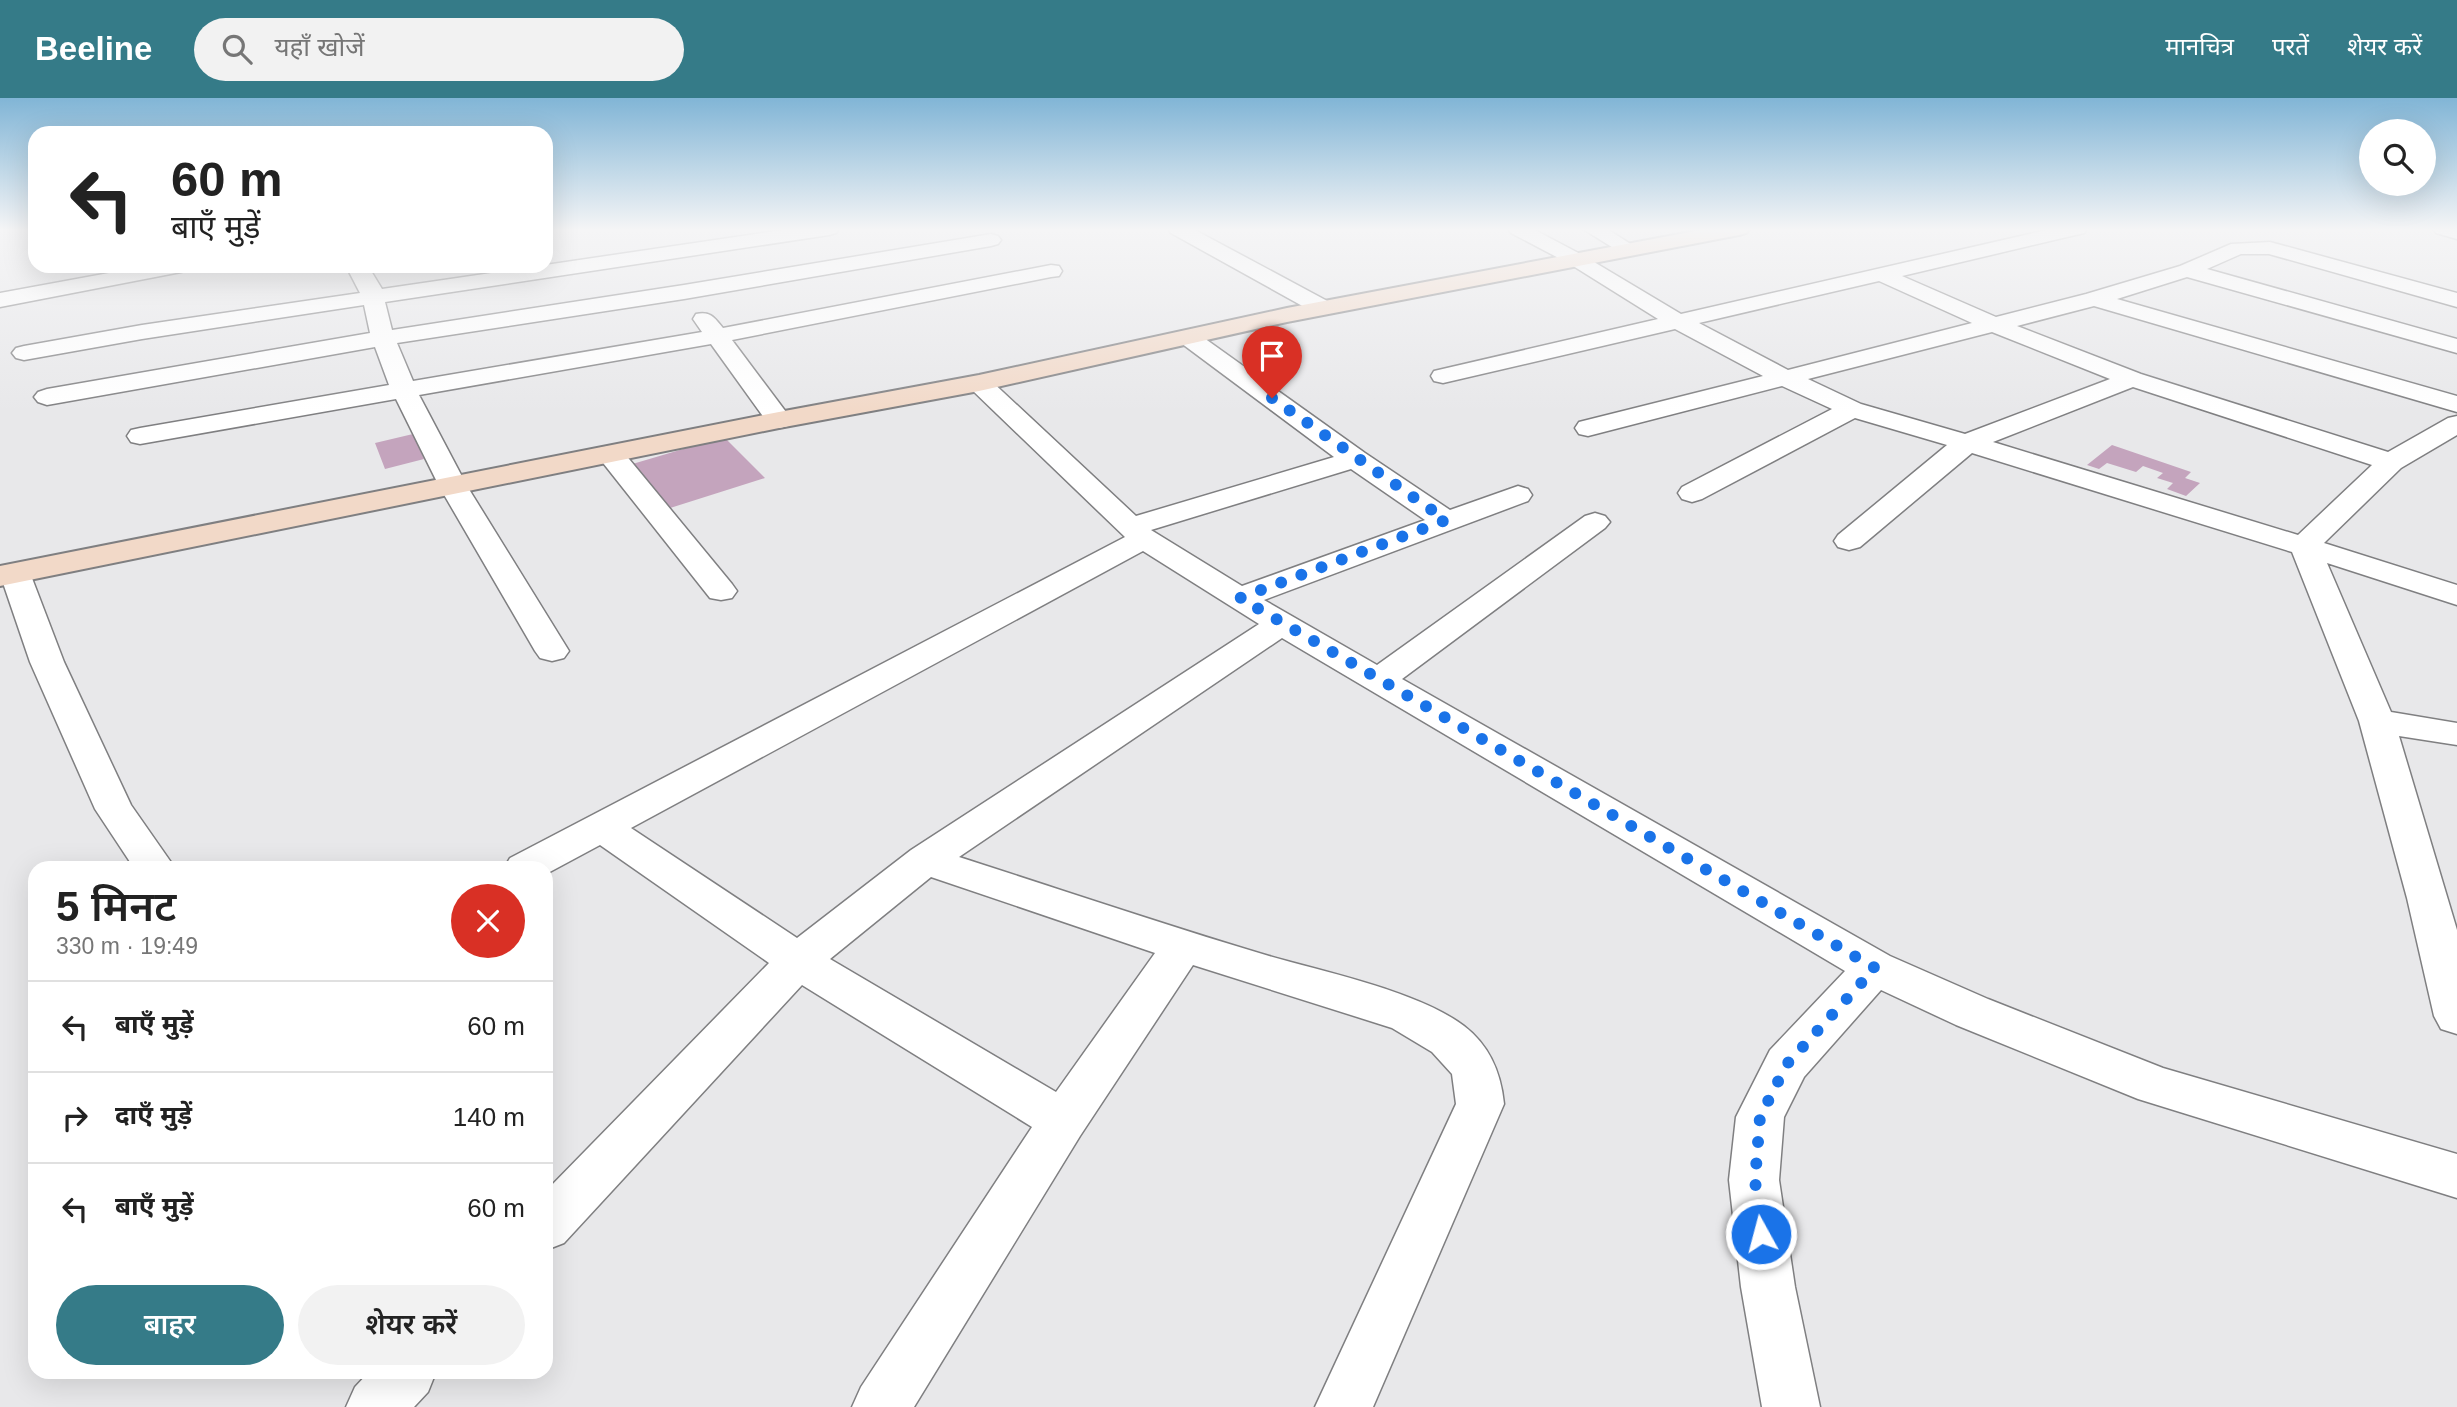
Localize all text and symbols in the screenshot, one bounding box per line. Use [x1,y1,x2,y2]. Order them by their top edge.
search box [194,18,684,81]
text: Beeline [35,30,152,67]
icon: search [218,30,256,68]
text: यहाँ खोजें [274,32,365,62]
text: मानचित्र [2165,33,2234,60]
text: परतें [2272,33,2309,60]
text: शेयर करें [2347,33,2422,60]
map controls [2359,119,2436,196]
button: search [2359,119,2436,196]
text: 60 m [171,152,283,206]
icon: left [56,154,147,245]
text: बाएँ मुड़ें [171,209,260,245]
pin [1242,326,1302,398]
icon: arrive [1253,337,1291,375]
text: 5 मिनट [56,883,176,930]
button: close [451,884,525,958]
text: 330 m · 19:49 [56,933,198,959]
icon: left [56,1008,94,1046]
text: बाएँ मुड़ें [115,1009,194,1039]
text: 60 m [467,1011,525,1041]
icon: right [56,1099,94,1137]
text: दाएँ मुड़ें [115,1100,192,1130]
text: 140 m [453,1102,525,1132]
icon: left [56,1190,94,1228]
text: बाएँ मुड़ें [115,1191,194,1221]
text: 60 m [467,1193,525,1223]
position arrow [1724,1197,1798,1271]
button: बाहर [56,1285,284,1365]
button: शेयर करें [298,1285,525,1365]

